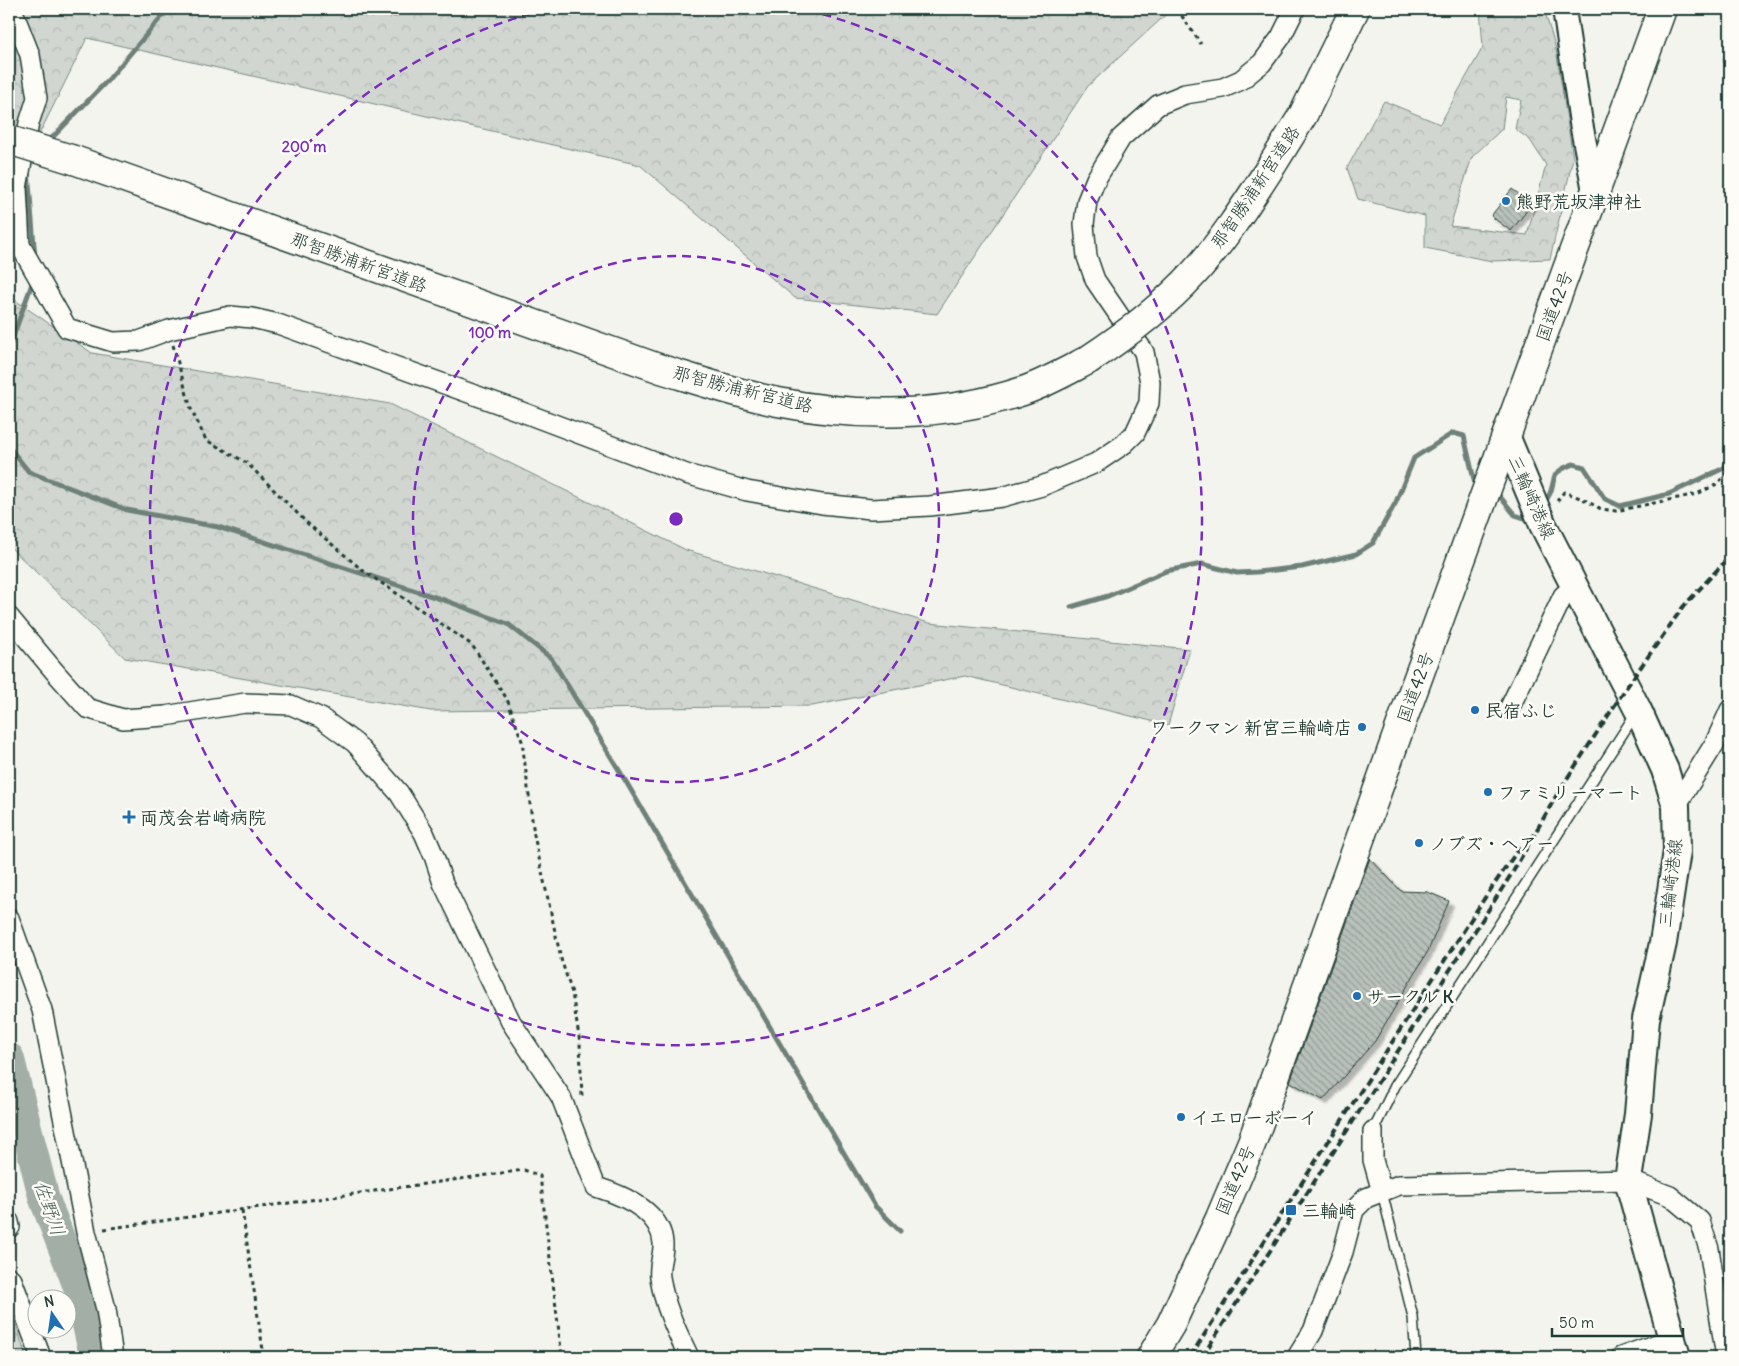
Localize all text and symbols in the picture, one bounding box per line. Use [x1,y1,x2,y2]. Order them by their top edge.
street label: 那智勝浦新宮道路 [1205,121,1305,253]
text: 200 m [282,137,326,156]
place label: 熊野荒坂津神社 [1516,190,1642,213]
marker: 熊野荒坂津神社 [1500,195,1512,207]
street label: 那智勝浦新宮道路 [287,227,431,297]
street label: 国道42号 [1530,267,1578,345]
text: 100 m [469,323,511,342]
street label: 那智勝浦新宮道路 [670,360,816,418]
street label: 三輪崎港線 [1503,451,1561,543]
centre of rings [667,510,685,528]
street label: 国道42号 [1391,648,1439,726]
place label: 民宿ふじ [1485,699,1557,722]
marker: 民宿ふじ [1469,704,1481,716]
place label: ワークマン 新宮三輪崎店 [1150,716,1352,739]
marker: ワークマン 新宮三輪崎店 [1356,721,1368,733]
place label: ファミリーマート [1498,781,1643,804]
marker: ファミリーマート [1482,786,1494,798]
place label: 両茂会岩崎病院 [140,806,266,829]
marker: 両茂会岩崎病院 [122,810,136,824]
place label: ノブズ・ヘアー [1429,832,1554,855]
marker: ノブズ・ヘアー [1413,837,1425,849]
street label: 三輪崎港線 [1653,837,1687,929]
place label: サークル K [1367,985,1455,1008]
marker: サークル K [1351,990,1363,1002]
place label: イエローボーイ [1191,1106,1317,1129]
marker: イエローボーイ [1175,1111,1187,1123]
street label: 国道42号 [1210,1141,1260,1219]
water label: 佐野川 [29,1177,71,1239]
place label: 三輪崎 [1302,1199,1356,1222]
marker: 三輪崎 [1284,1203,1298,1217]
north arrow [28,1288,78,1338]
text: N [42,1291,56,1311]
scale bar [1552,1306,1683,1338]
text: 50 m [1559,1313,1594,1332]

